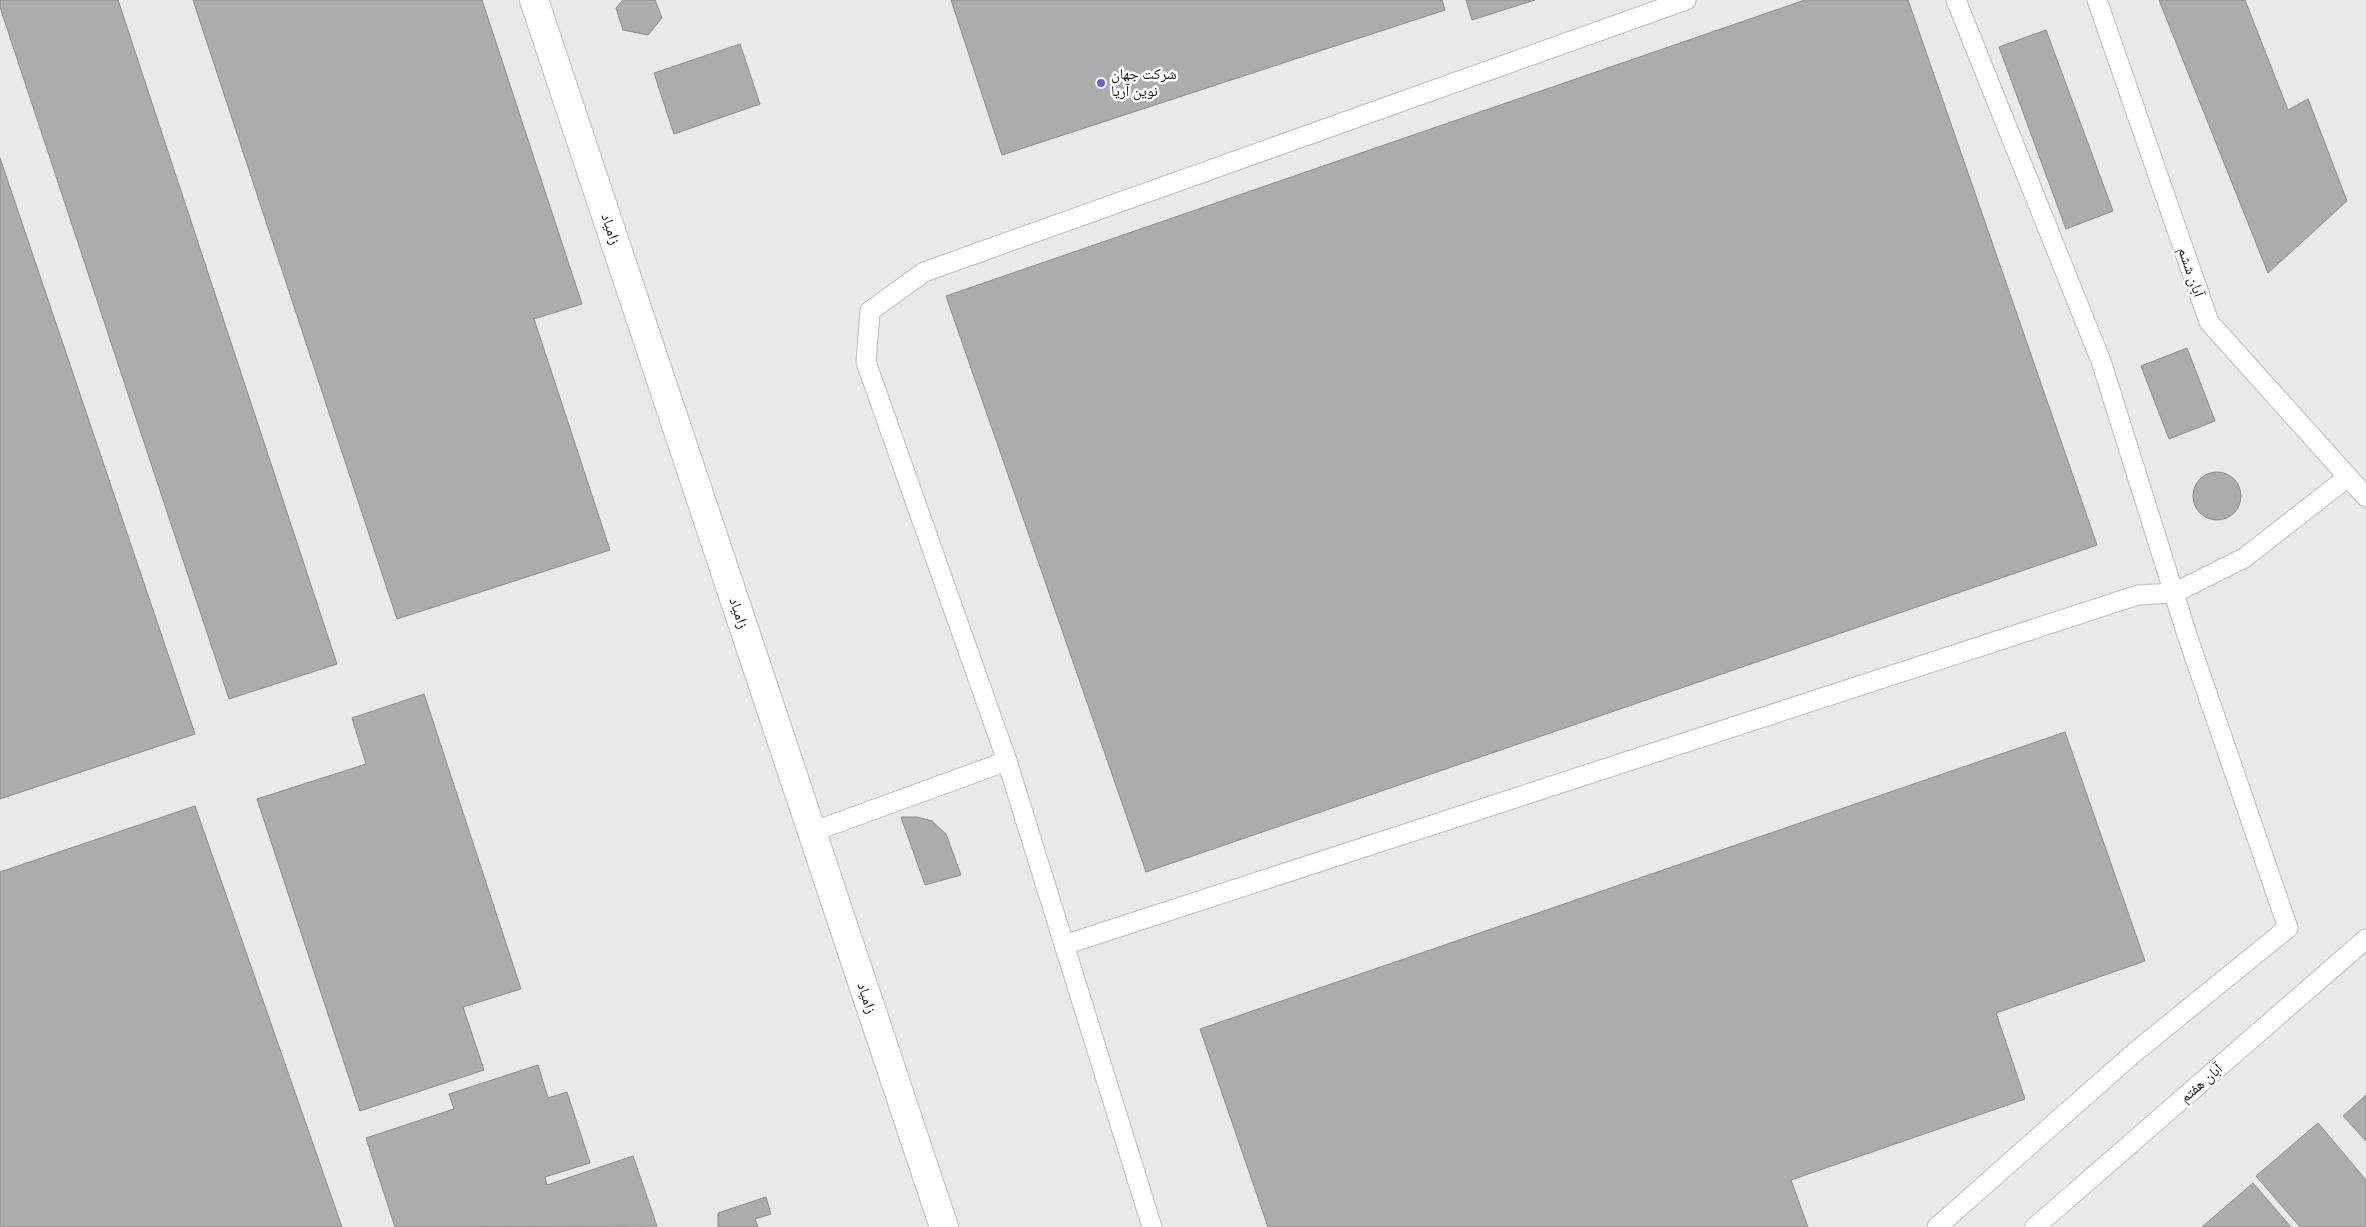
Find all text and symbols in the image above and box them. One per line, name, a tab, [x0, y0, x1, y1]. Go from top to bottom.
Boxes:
place label: شرکت جهان نوین آریا	[1111, 65, 1177, 101]
marker: شرکت جهان نوین آریا	[1095, 77, 1107, 89]
street label: زامیاد	[598, 211, 625, 247]
street label: آبان ششم	[2173, 245, 2208, 301]
street label: زامیاد	[726, 595, 753, 631]
street label: زامیاد	[854, 980, 881, 1016]
street label: آبان هفتم	[2176, 1059, 2227, 1107]

